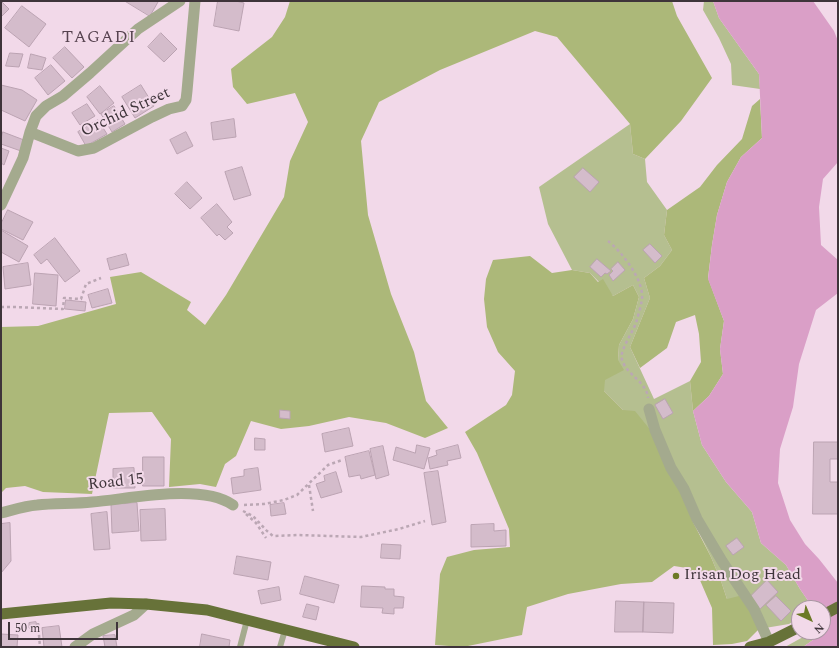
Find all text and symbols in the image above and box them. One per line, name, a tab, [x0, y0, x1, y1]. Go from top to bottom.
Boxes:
district label: TAGADI	[62, 29, 136, 49]
street label: Orchid Street	[78, 84, 174, 142]
street label: Road 15	[87, 471, 145, 495]
place label: Irisan Dog Head	[684, 566, 801, 586]
marker: Irisan Dog Head	[671, 571, 681, 581]
north arrow	[791, 600, 831, 640]
scale bar	[10, 614, 120, 640]
text: 50 m	[15, 619, 40, 638]
text: N	[810, 619, 828, 638]

